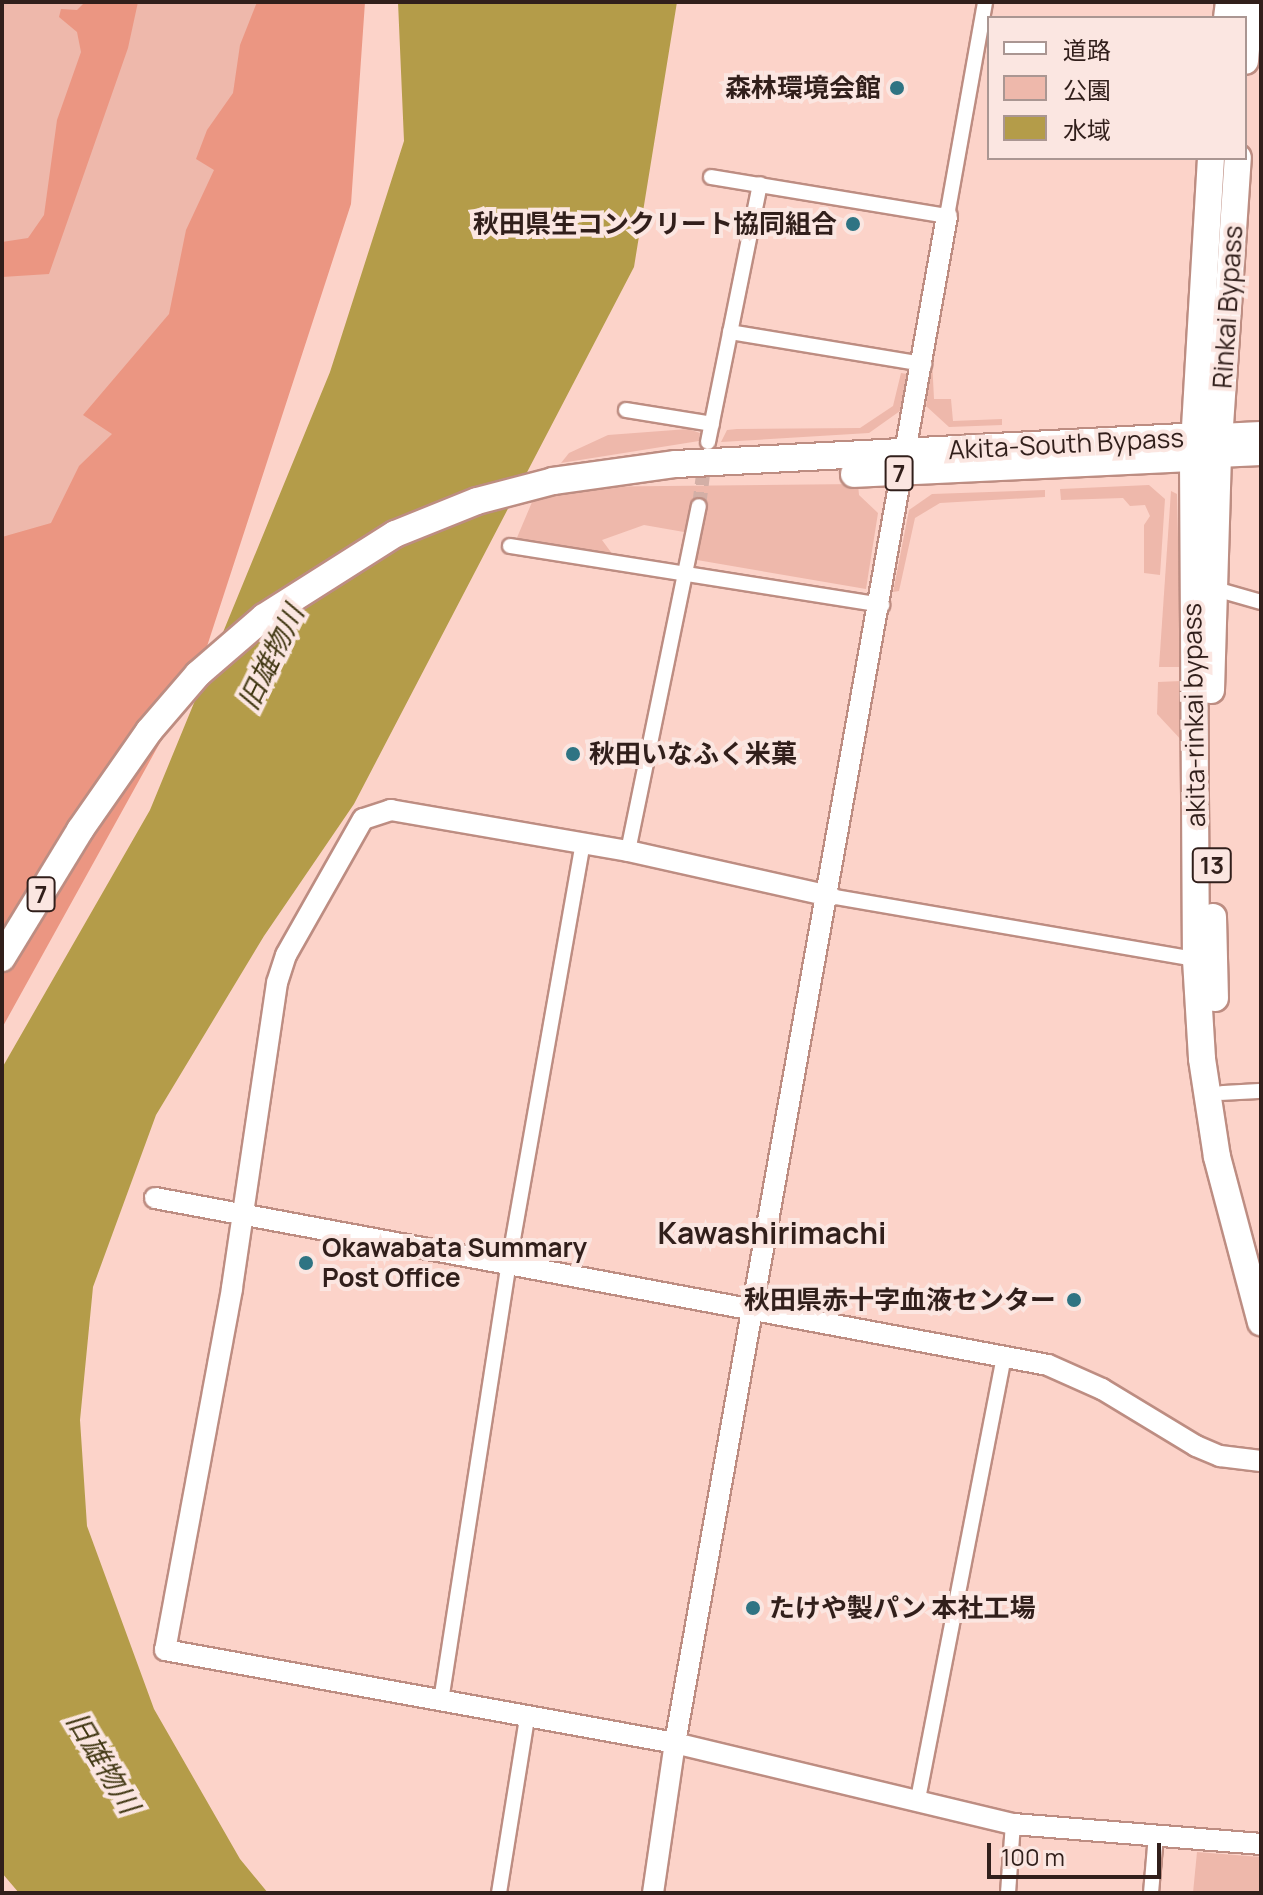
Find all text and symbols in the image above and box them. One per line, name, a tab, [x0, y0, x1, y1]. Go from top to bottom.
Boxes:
legend	[987, 16, 1247, 160]
text: 道路	[1063, 33, 1111, 66]
place label: 森林環境会館	[725, 72, 881, 104]
text: 公園	[1063, 73, 1111, 106]
marker: 森林環境会館	[888, 79, 906, 97]
text: 水域	[1063, 113, 1111, 146]
place label: 秋田県生コンクリート協同組合	[473, 208, 837, 240]
marker: 秋田県生コンクリート協同組合	[844, 215, 862, 233]
street label: Rinkai Bypass	[1207, 224, 1249, 390]
street label: Akita-South Bypass	[947, 422, 1185, 466]
road number: 7	[883, 453, 915, 493]
water label: 旧雄物川	[230, 599, 310, 715]
street label: akita-rinkai bypass	[1176, 603, 1212, 827]
place label: 秋田いなふく米菓	[589, 738, 797, 770]
marker: 秋田いなふく米菓	[564, 745, 582, 763]
road number: 13	[1190, 845, 1234, 885]
road number: 7	[25, 874, 57, 914]
district label: Kawashirimachi	[657, 1215, 887, 1251]
place label: Okawabata Summary Post Office	[322, 1232, 587, 1294]
marker: Okawabata Summary Post Office	[297, 1254, 315, 1272]
place label: 秋田県赤十字血液センター	[744, 1284, 1056, 1316]
marker: 秋田県赤十字血液センター	[1063, 1289, 1085, 1311]
place label: たけや製パン 本社工場	[769, 1592, 1034, 1624]
marker: たけや製パン 本社工場	[744, 1599, 762, 1617]
water label: 旧雄物川	[61, 1705, 147, 1819]
scale bar	[991, 1827, 1165, 1877]
text: 100 m	[1001, 1840, 1065, 1873]

